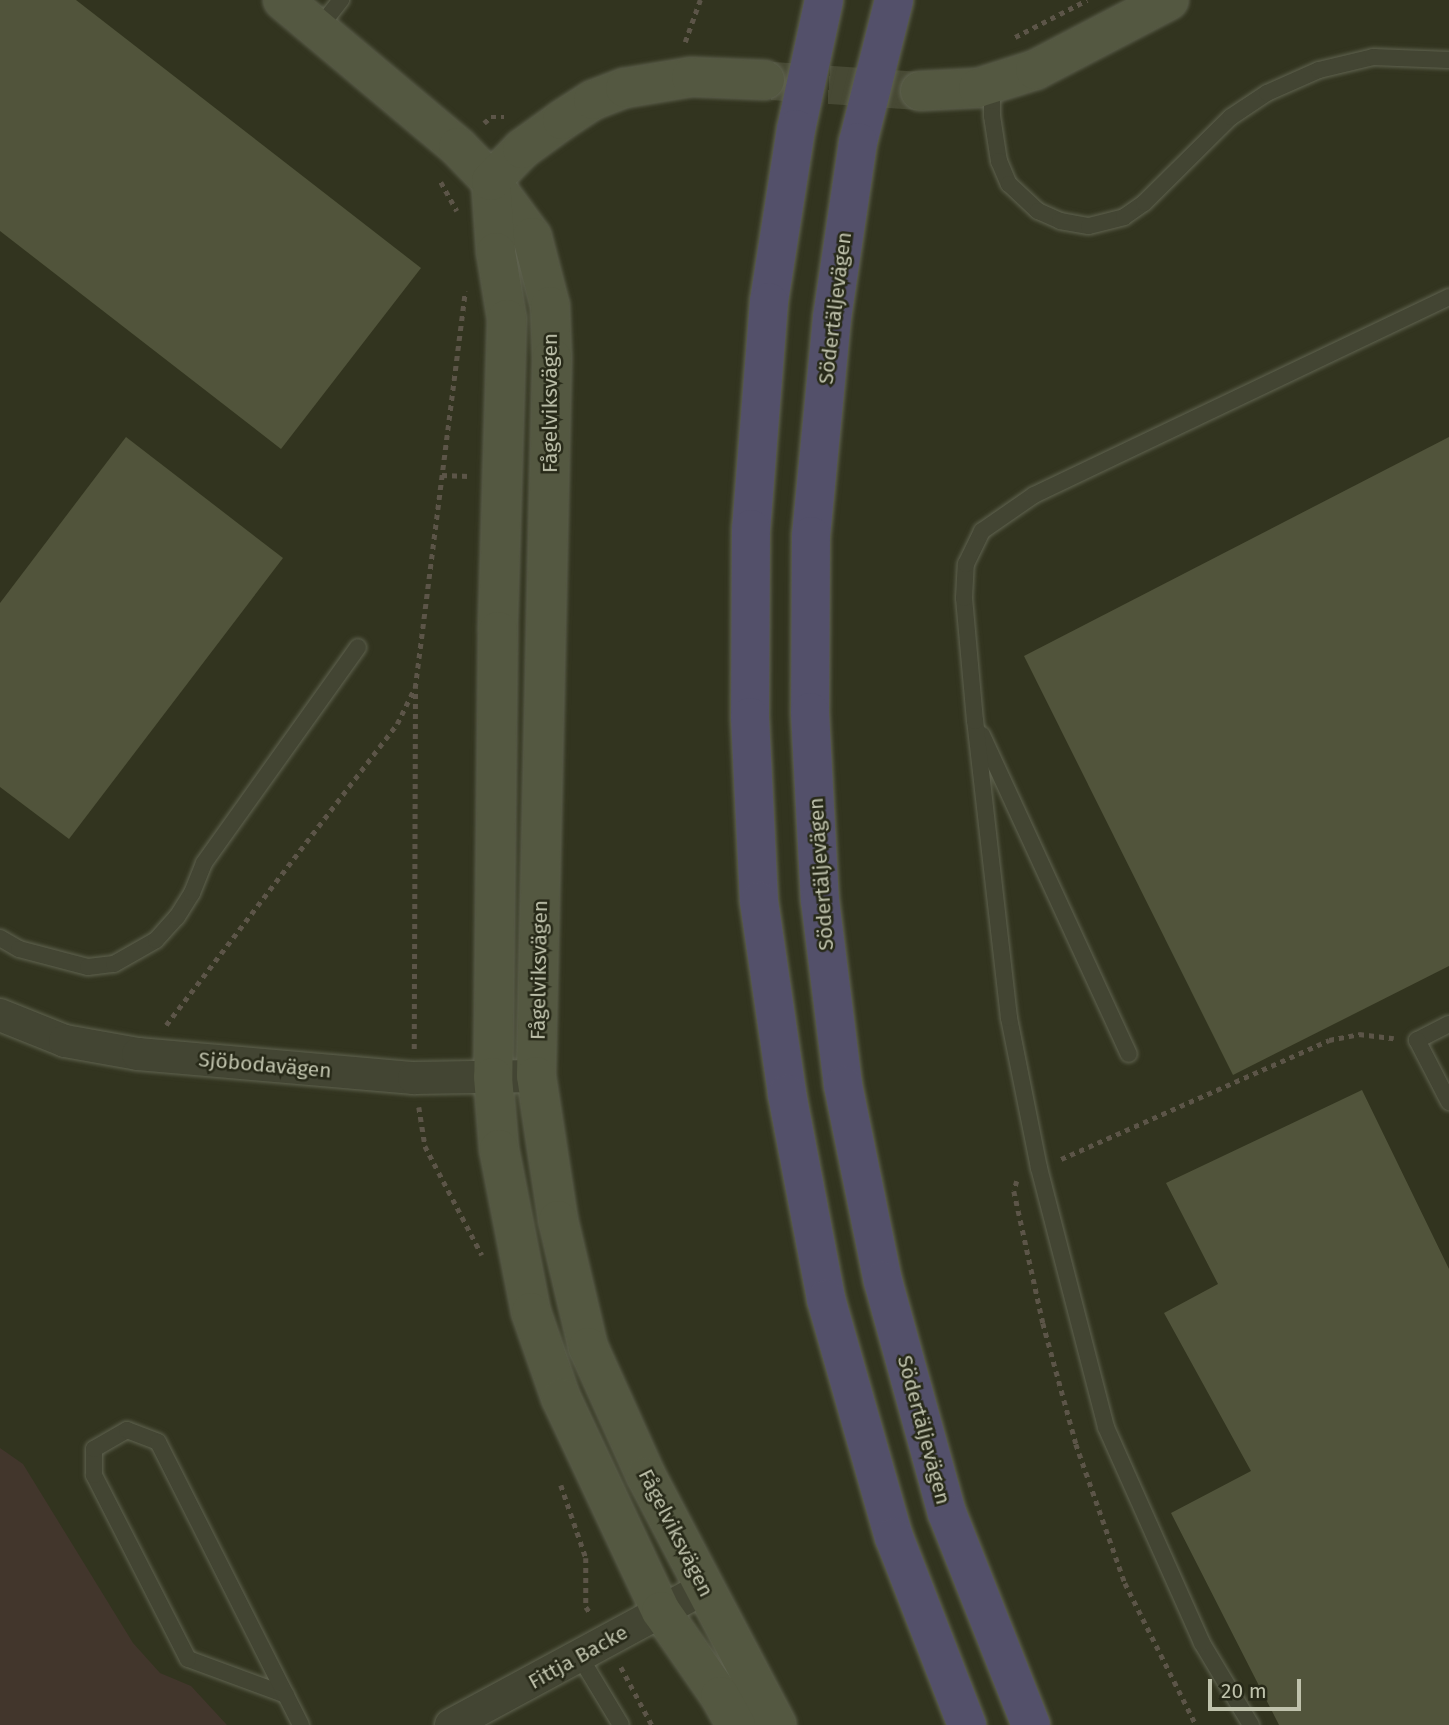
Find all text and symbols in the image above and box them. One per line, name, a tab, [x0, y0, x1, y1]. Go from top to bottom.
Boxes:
street label: Södertäljevägen	[813, 230, 857, 386]
street label: Fågelviksvägen	[537, 333, 563, 473]
street label: Södertäljevägen	[803, 797, 839, 951]
street label: Fågelviksvägen	[525, 900, 553, 1040]
street label: Sjöbodavägen	[197, 1047, 333, 1083]
street label: Södertäljevägen	[892, 1353, 956, 1507]
street label: Fågelviksvägen	[633, 1465, 719, 1601]
street label: Fittja Backe	[524, 1619, 632, 1695]
scale bar	[1211, 1666, 1304, 1710]
text: 20 m	[1221, 1678, 1267, 1704]

